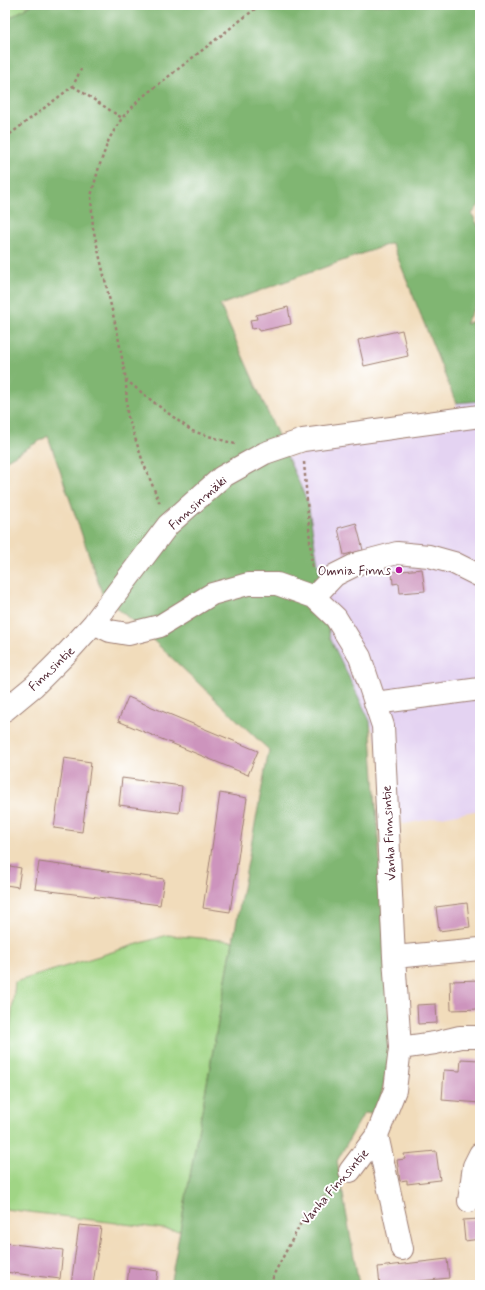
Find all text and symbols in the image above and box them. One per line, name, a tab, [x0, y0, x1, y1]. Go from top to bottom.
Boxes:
street label: Finnsinmäki	[165, 472, 231, 534]
place label: Omnia Finns	[318, 563, 391, 580]
marker: Omnia Finns	[394, 565, 404, 575]
street label: Finnsintie	[25, 643, 79, 695]
street label: Vanha Finnsintie	[379, 785, 400, 881]
street label: Vanha Finnsintie	[297, 1145, 373, 1229]

